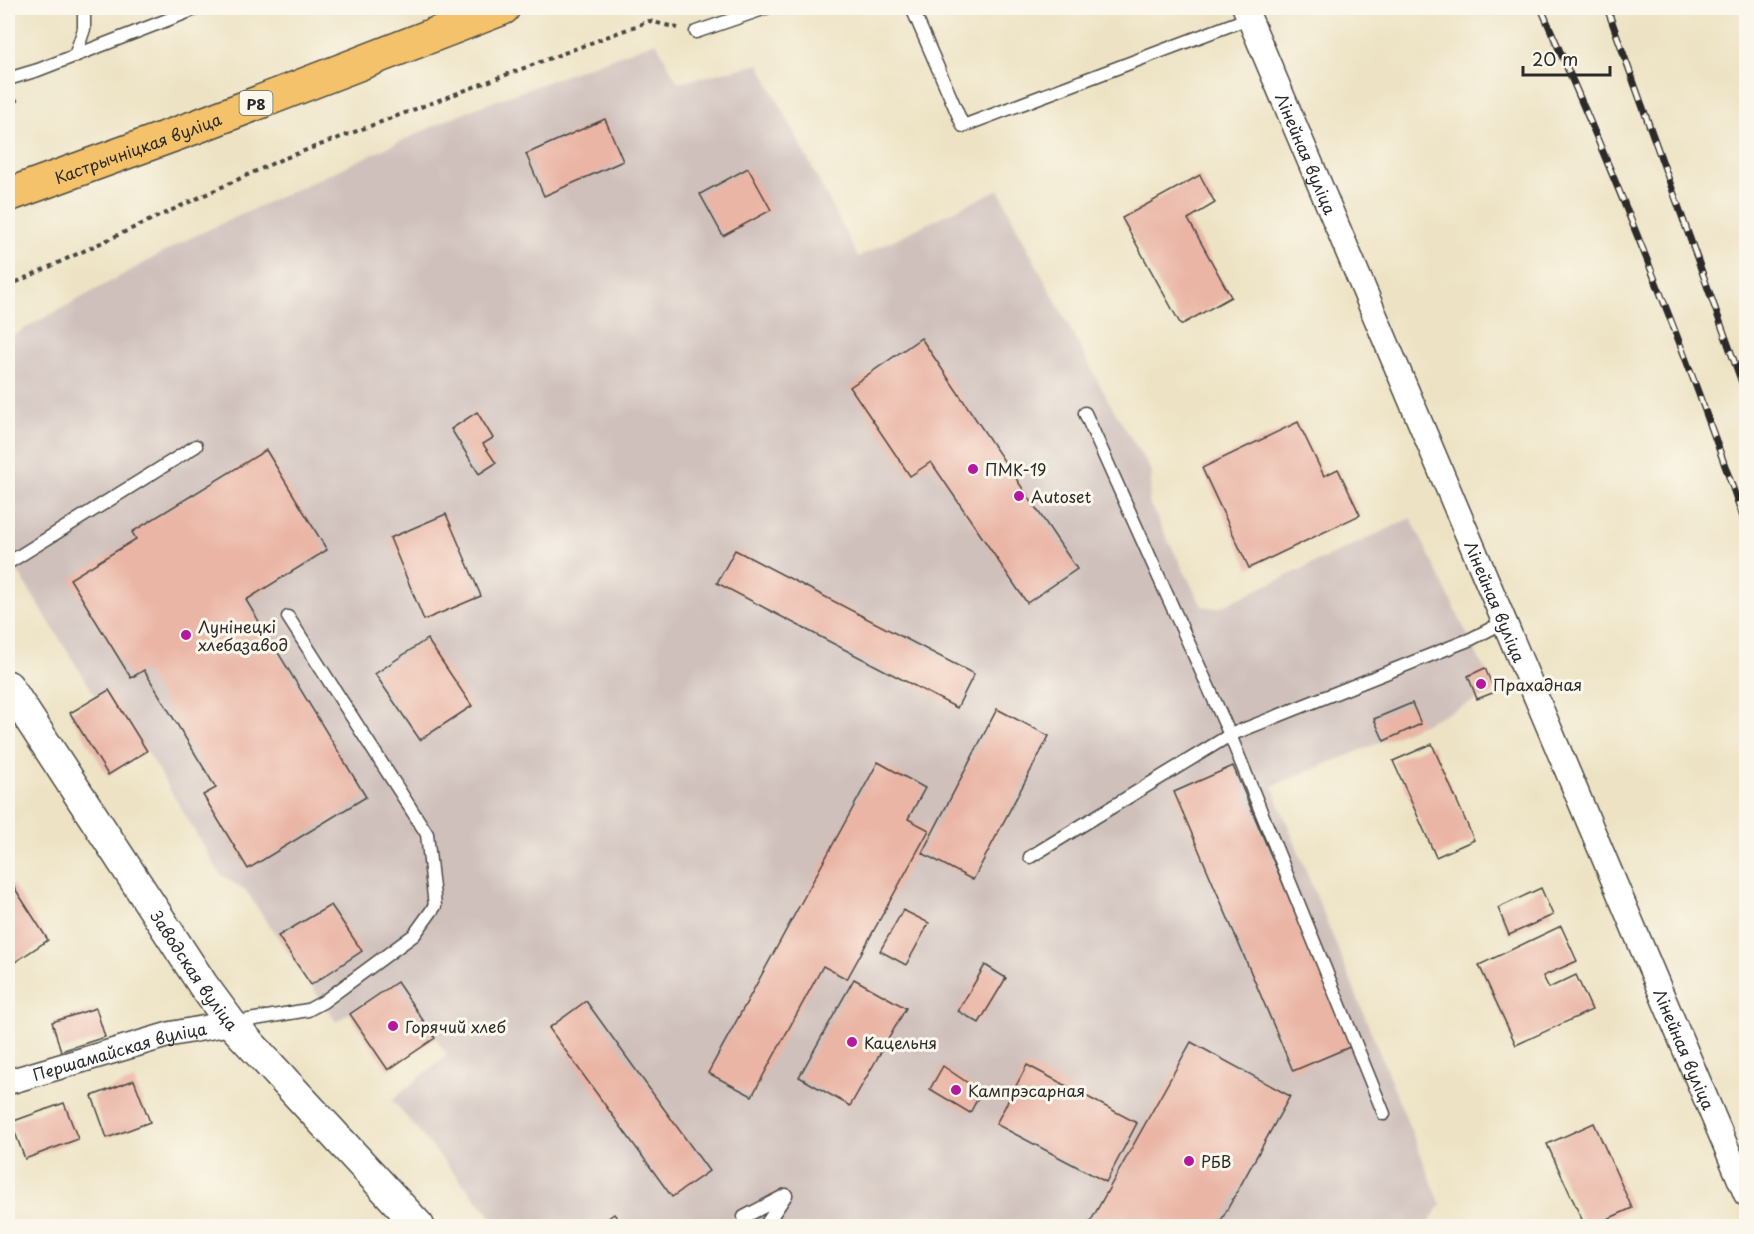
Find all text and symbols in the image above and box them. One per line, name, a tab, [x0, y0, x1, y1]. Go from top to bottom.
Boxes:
scale bar	[1523, 39, 1610, 77]
text: 20 m	[1532, 45, 1578, 72]
street label: Лінейная вуліца	[1270, 89, 1343, 218]
road number: Р8	[240, 91, 272, 115]
street label: Кастрычніцкая вуліца	[51, 106, 225, 189]
place label: ПМК-19	[985, 457, 1046, 481]
marker: ПМК-19	[966, 462, 980, 476]
place label: Autoset	[1031, 484, 1092, 508]
marker: Autoset	[1012, 489, 1026, 503]
street label: Лінейная вуліца	[1459, 537, 1532, 666]
place label: Лунінецкі хлебазавод	[198, 614, 288, 656]
marker: Лунінецкі хлебазавод	[179, 628, 193, 642]
place label: Прахадная	[1493, 672, 1582, 696]
marker: Прахадная	[1474, 677, 1488, 691]
street label: Заводская вуліца	[145, 905, 244, 1036]
street label: Лінейная вуліца	[1648, 985, 1721, 1114]
place label: Горячий хлеб	[405, 1014, 507, 1038]
street label: Першамайская вуліца	[30, 1016, 209, 1086]
marker: Горячий хлеб	[386, 1019, 400, 1033]
place label: Кацельня	[864, 1030, 937, 1054]
marker: Кацельня	[845, 1035, 859, 1049]
place label: Кампрэсарная	[968, 1078, 1085, 1102]
marker: Кампрэсарная	[949, 1083, 963, 1097]
place label: РБВ	[1201, 1149, 1231, 1173]
marker: РБВ	[1182, 1154, 1196, 1168]

